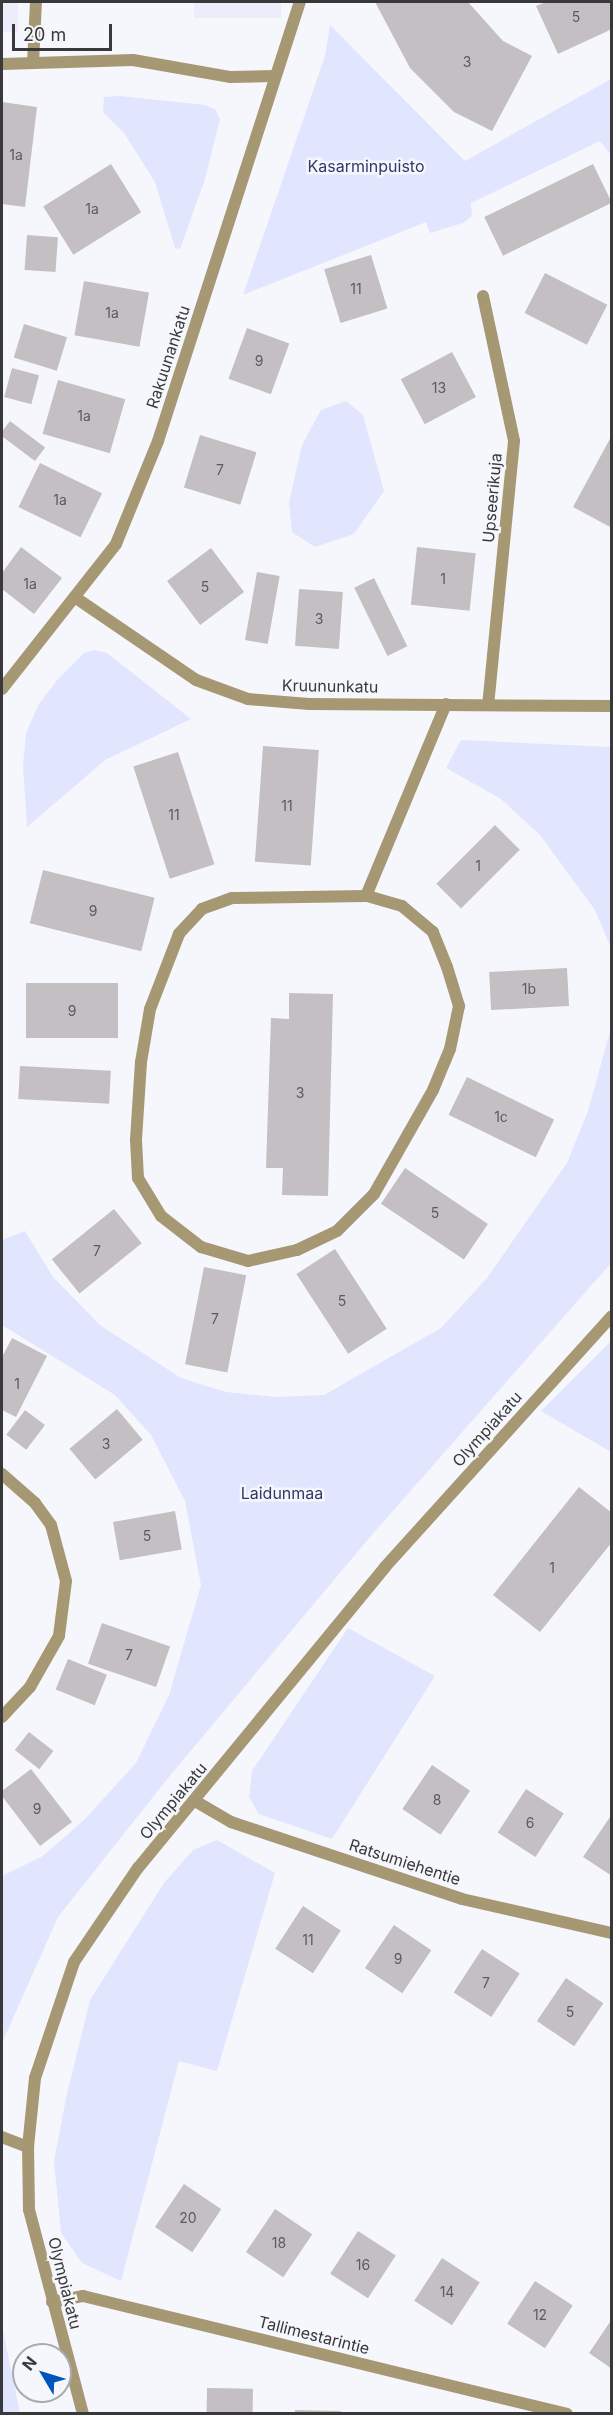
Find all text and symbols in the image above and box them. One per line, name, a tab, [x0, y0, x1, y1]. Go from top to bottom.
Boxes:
house number: 5	[572, 9, 580, 25]
scale bar	[15, 12, 116, 50]
text: 20 m	[23, 24, 66, 45]
house number: 3	[463, 54, 471, 70]
house number: 1a	[9, 147, 23, 163]
park label: Kasarminpuisto	[307, 156, 425, 176]
house number: 1a	[85, 201, 99, 217]
house number: 11	[350, 281, 362, 297]
street label: Rakuunankatu	[142, 303, 194, 411]
house number: 1a	[105, 305, 119, 321]
house number: 9	[255, 353, 263, 369]
house number: 13	[432, 380, 446, 396]
house number: 1a	[77, 408, 91, 424]
street label: Upseerikuja	[479, 452, 505, 544]
house number: 7	[216, 462, 224, 478]
house number: 1a	[53, 492, 67, 508]
house number: 1	[440, 571, 446, 587]
house number: 1a	[23, 576, 37, 592]
house number: 5	[201, 579, 209, 595]
house number: 3	[315, 611, 323, 627]
street label: Kruununkatu	[282, 676, 378, 696]
house number: 11	[281, 798, 293, 814]
house number: 11	[168, 807, 180, 823]
house number: 1	[475, 858, 481, 874]
house number: 9	[89, 903, 97, 919]
house number: 1b	[522, 981, 536, 997]
house number: 9	[68, 1003, 76, 1019]
house number: 3	[296, 1085, 304, 1101]
house number: 1c	[494, 1109, 508, 1125]
house number: 5	[431, 1205, 439, 1221]
house number: 7	[93, 1243, 101, 1259]
house number: 5	[338, 1293, 346, 1309]
house number: 7	[211, 1311, 219, 1327]
house number: 1	[14, 1376, 20, 1392]
street label: Olympiakatu	[448, 1388, 526, 1470]
house number: 3	[102, 1436, 110, 1452]
park label: Laidunmaa	[241, 1483, 323, 1503]
house number: 5	[143, 1528, 151, 1544]
house number: 1	[549, 1560, 555, 1576]
house number: 7	[125, 1647, 133, 1663]
street label: Olympiakatu	[135, 1759, 211, 1843]
house number: 8	[433, 1792, 441, 1808]
house number: 9	[33, 1801, 41, 1817]
house number: 6	[526, 1815, 534, 1831]
street label: Ratsumiehentie	[347, 1835, 463, 1889]
house number: 11	[302, 1932, 314, 1948]
house number: 9	[394, 1951, 402, 1967]
house number: 7	[482, 1975, 490, 1991]
house number: 5	[566, 2004, 574, 2020]
house number: 20	[179, 2210, 197, 2226]
street label: Olympiakatu	[44, 2235, 86, 2331]
house number: 18	[272, 2235, 286, 2251]
house number: 16	[356, 2257, 370, 2273]
house number: 14	[440, 2284, 454, 2300]
house number: 12	[533, 2307, 547, 2323]
street label: Tallimestarintie	[256, 2312, 372, 2358]
north arrow	[12, 2343, 72, 2403]
text: N	[18, 2352, 41, 2374]

